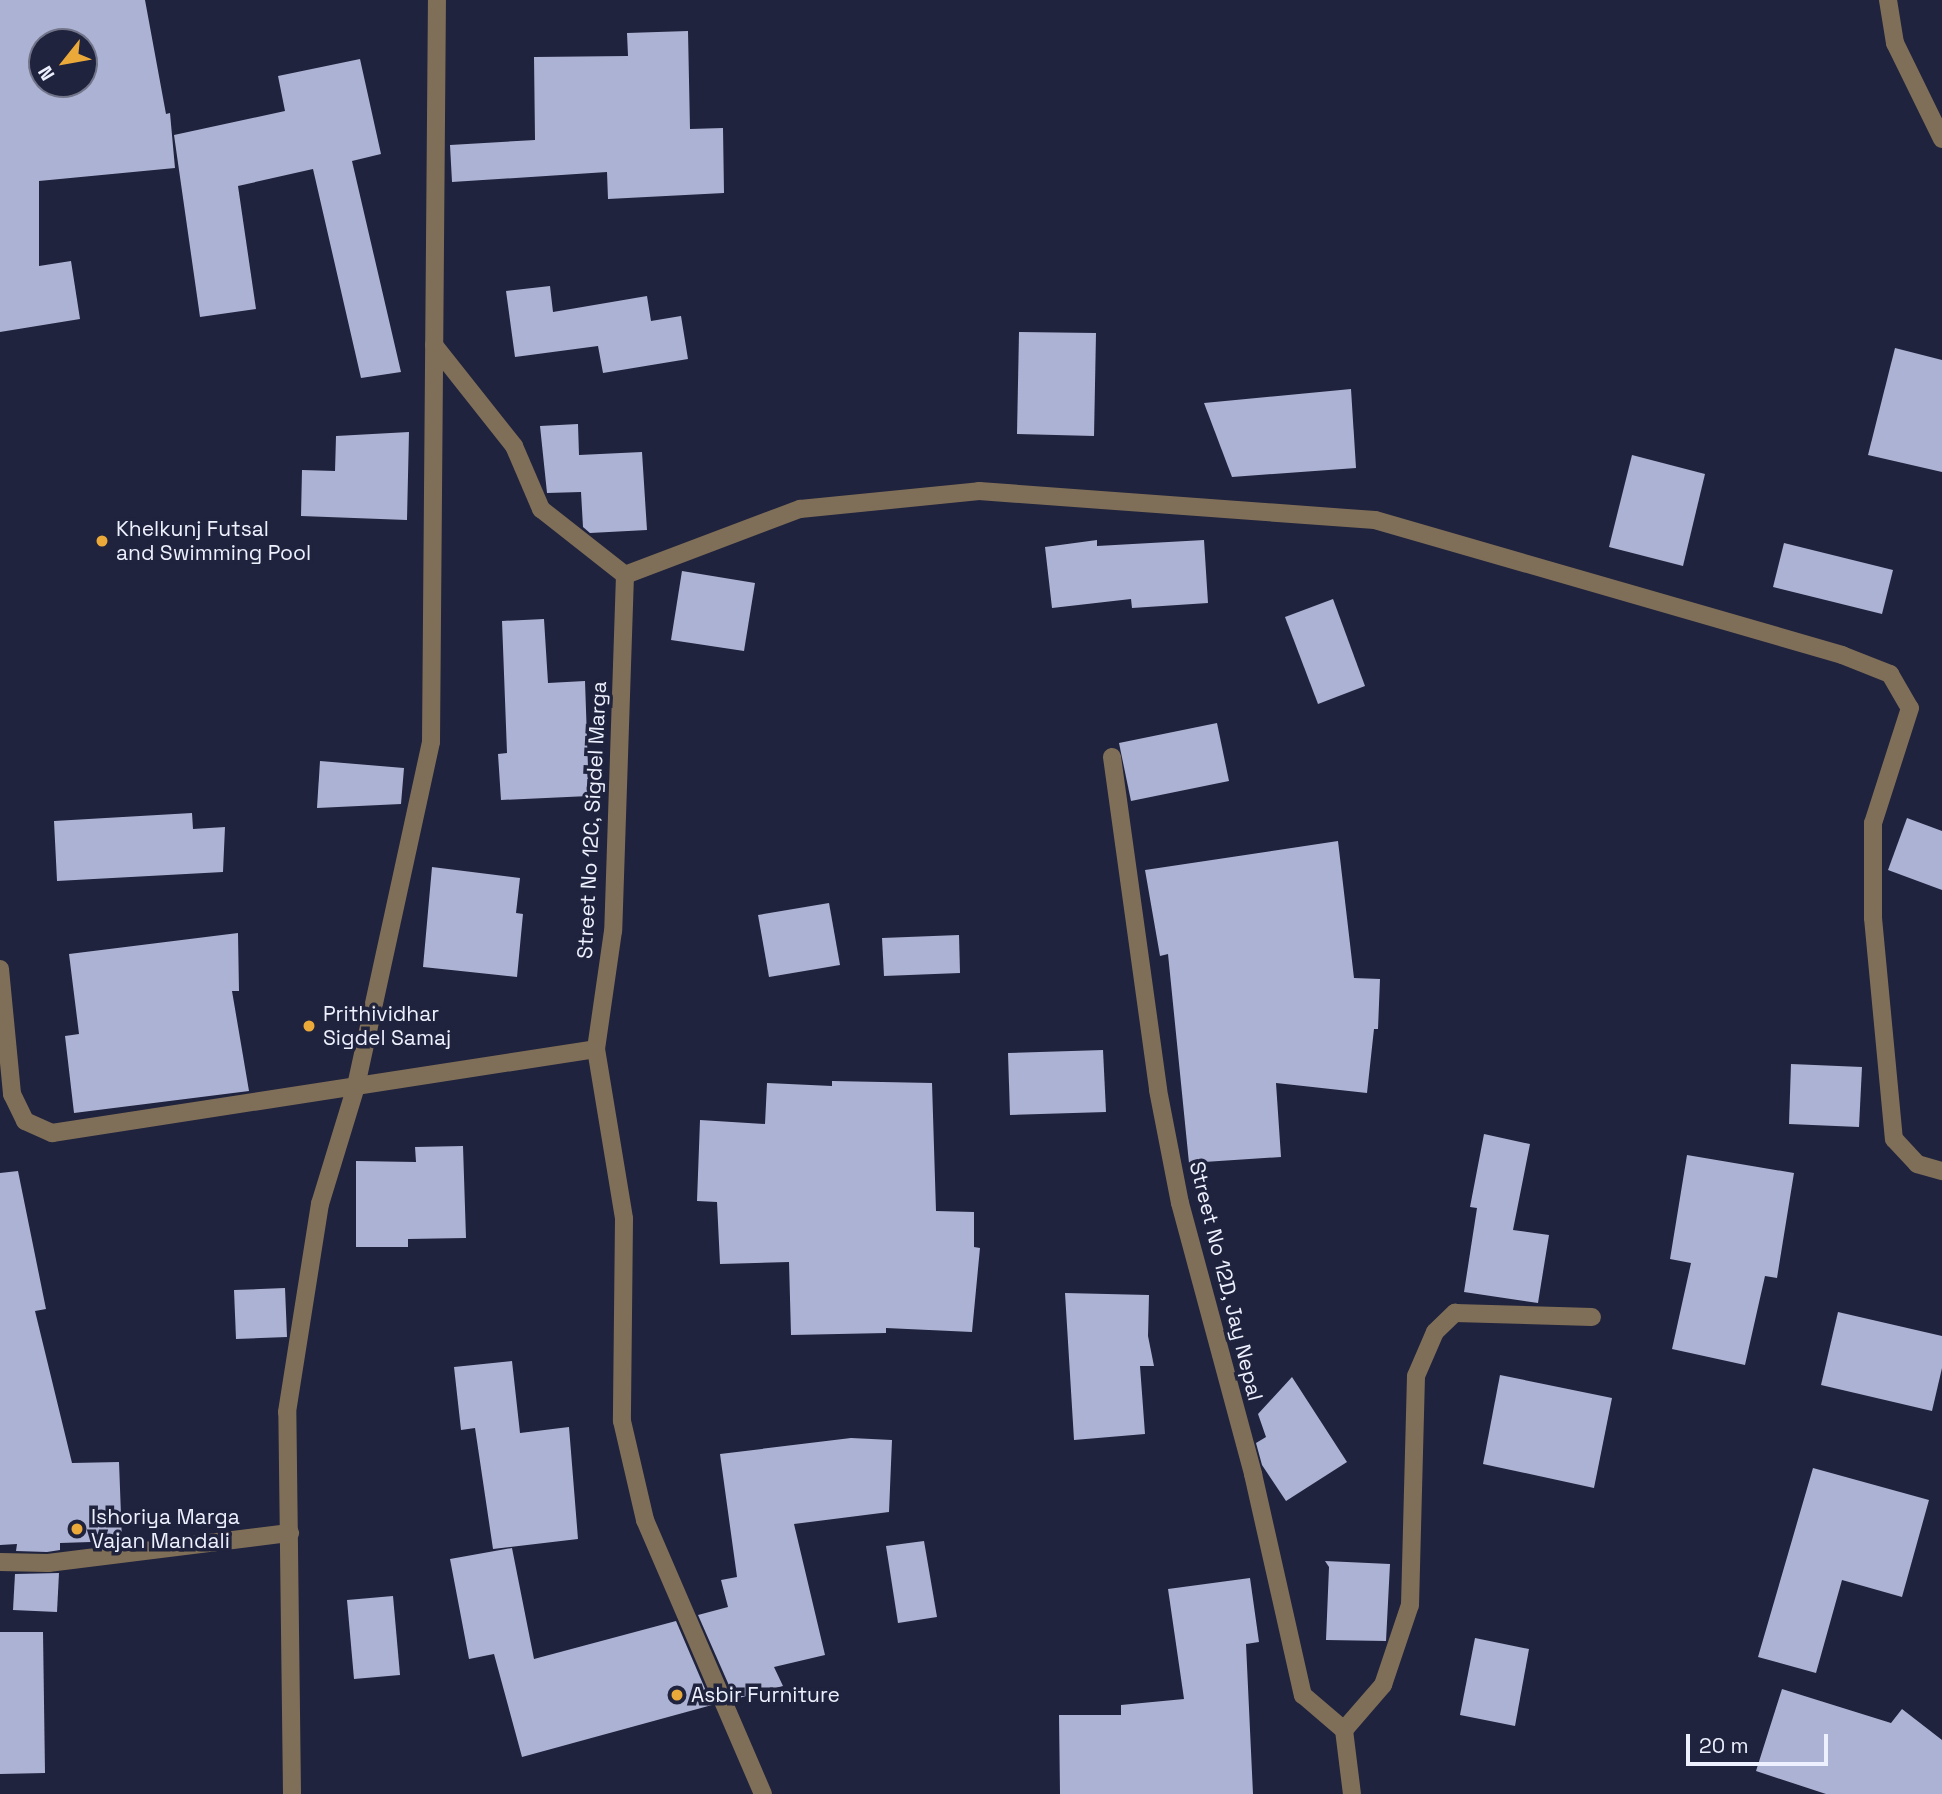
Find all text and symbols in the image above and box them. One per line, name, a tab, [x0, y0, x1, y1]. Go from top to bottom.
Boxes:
north arrow	[28, 28, 98, 98]
text: N	[32, 61, 60, 85]
place label: Khelkunj Futsal and Swimming Pool	[116, 516, 311, 566]
marker: Khelkunj Futsal and Swimming Pool	[94, 533, 110, 549]
street label: Street No 12C, Sigdel Marga	[572, 680, 612, 960]
place label: Prithividhar Sigdel Samaj	[323, 1001, 451, 1051]
marker: Prithividhar Sigdel Samaj	[301, 1018, 317, 1034]
street label: Street No 12D, Jay Nepal	[1184, 1158, 1268, 1404]
place label: Ishoriya Marga Vajan Mandali	[91, 1504, 240, 1554]
marker: Ishoriya Marga Vajan Mandali	[69, 1521, 85, 1537]
place label: Asbir Furniture	[691, 1682, 840, 1708]
marker: Asbir Furniture	[669, 1687, 685, 1703]
scale bar	[1690, 1720, 1832, 1764]
text: 20 m	[1699, 1732, 1749, 1759]

